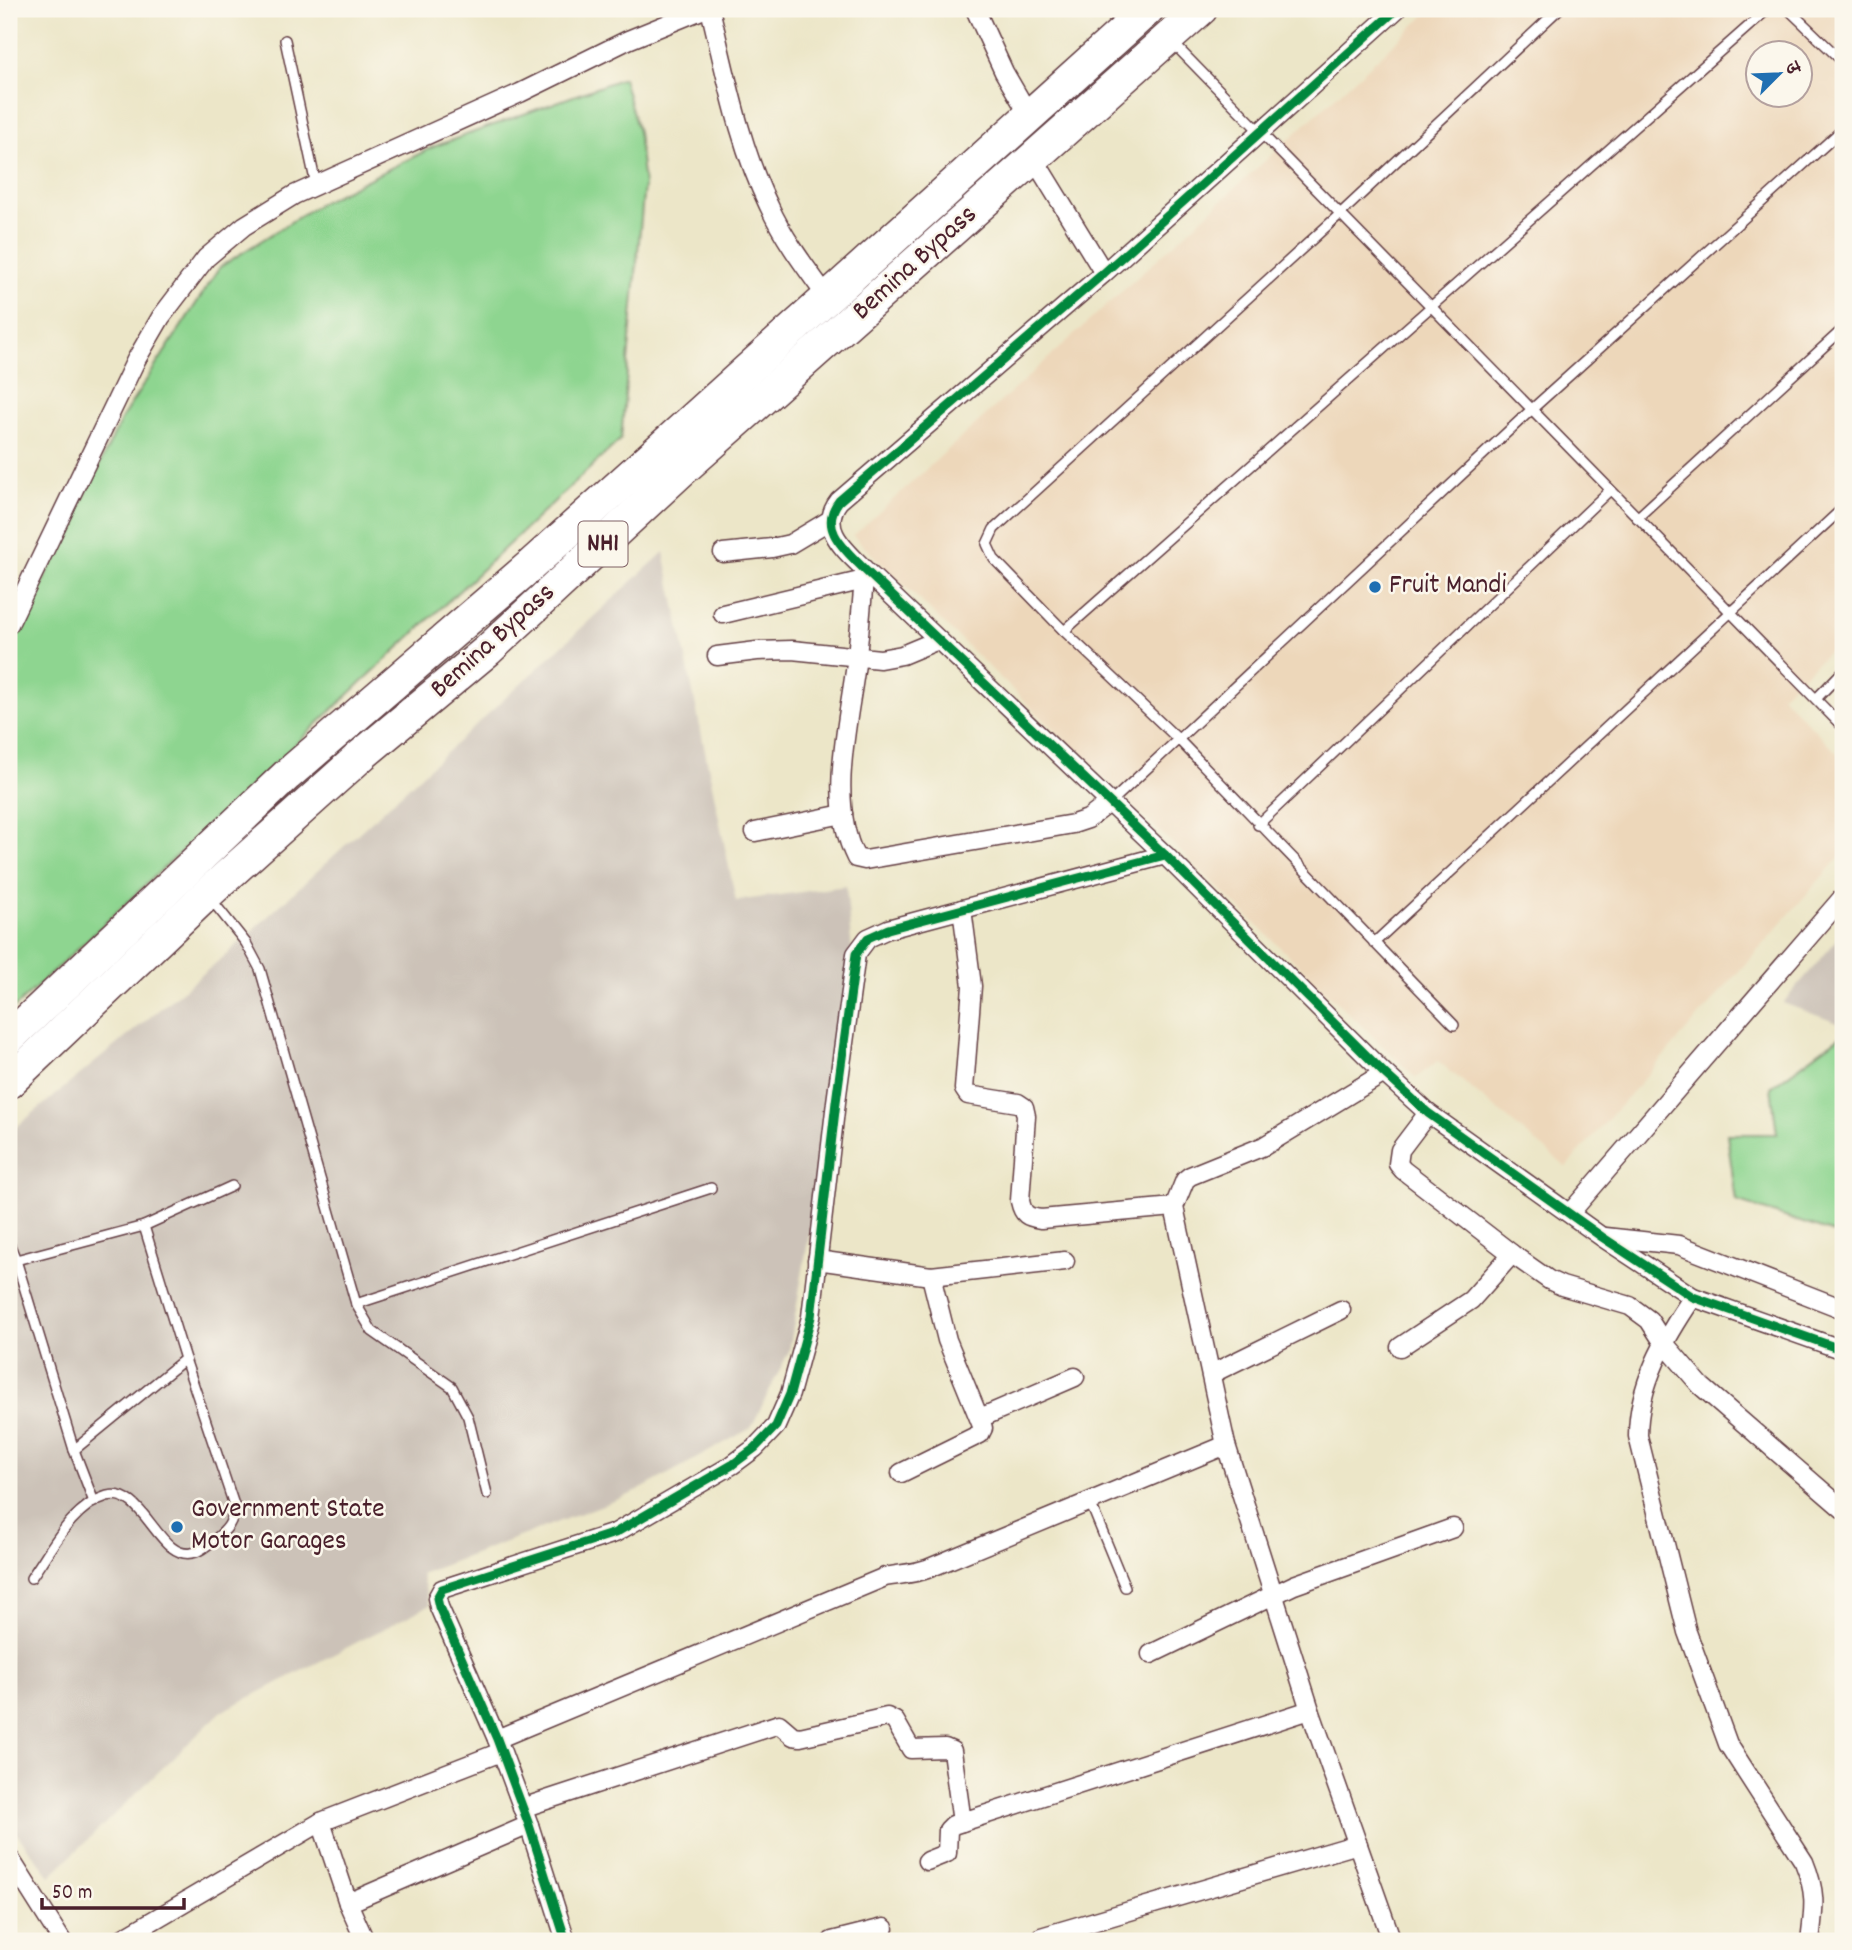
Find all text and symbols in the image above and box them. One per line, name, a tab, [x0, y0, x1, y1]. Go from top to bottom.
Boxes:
north arrow	[1744, 38, 1814, 108]
text: उ	[1776, 57, 1806, 80]
street label: Bemina Bypass	[844, 197, 988, 331]
road number: NH1	[578, 522, 628, 566]
place label: Fruit Mandi	[1389, 567, 1507, 607]
street label: Bemina Bypass	[422, 575, 566, 709]
marker: Fruit Mandi	[1367, 579, 1383, 595]
place label: Government State Motor Garages	[191, 1491, 385, 1563]
marker: Government State Motor Garages	[169, 1519, 185, 1535]
scale bar	[42, 1866, 184, 1910]
text: 50 m	[52, 1879, 92, 1909]

